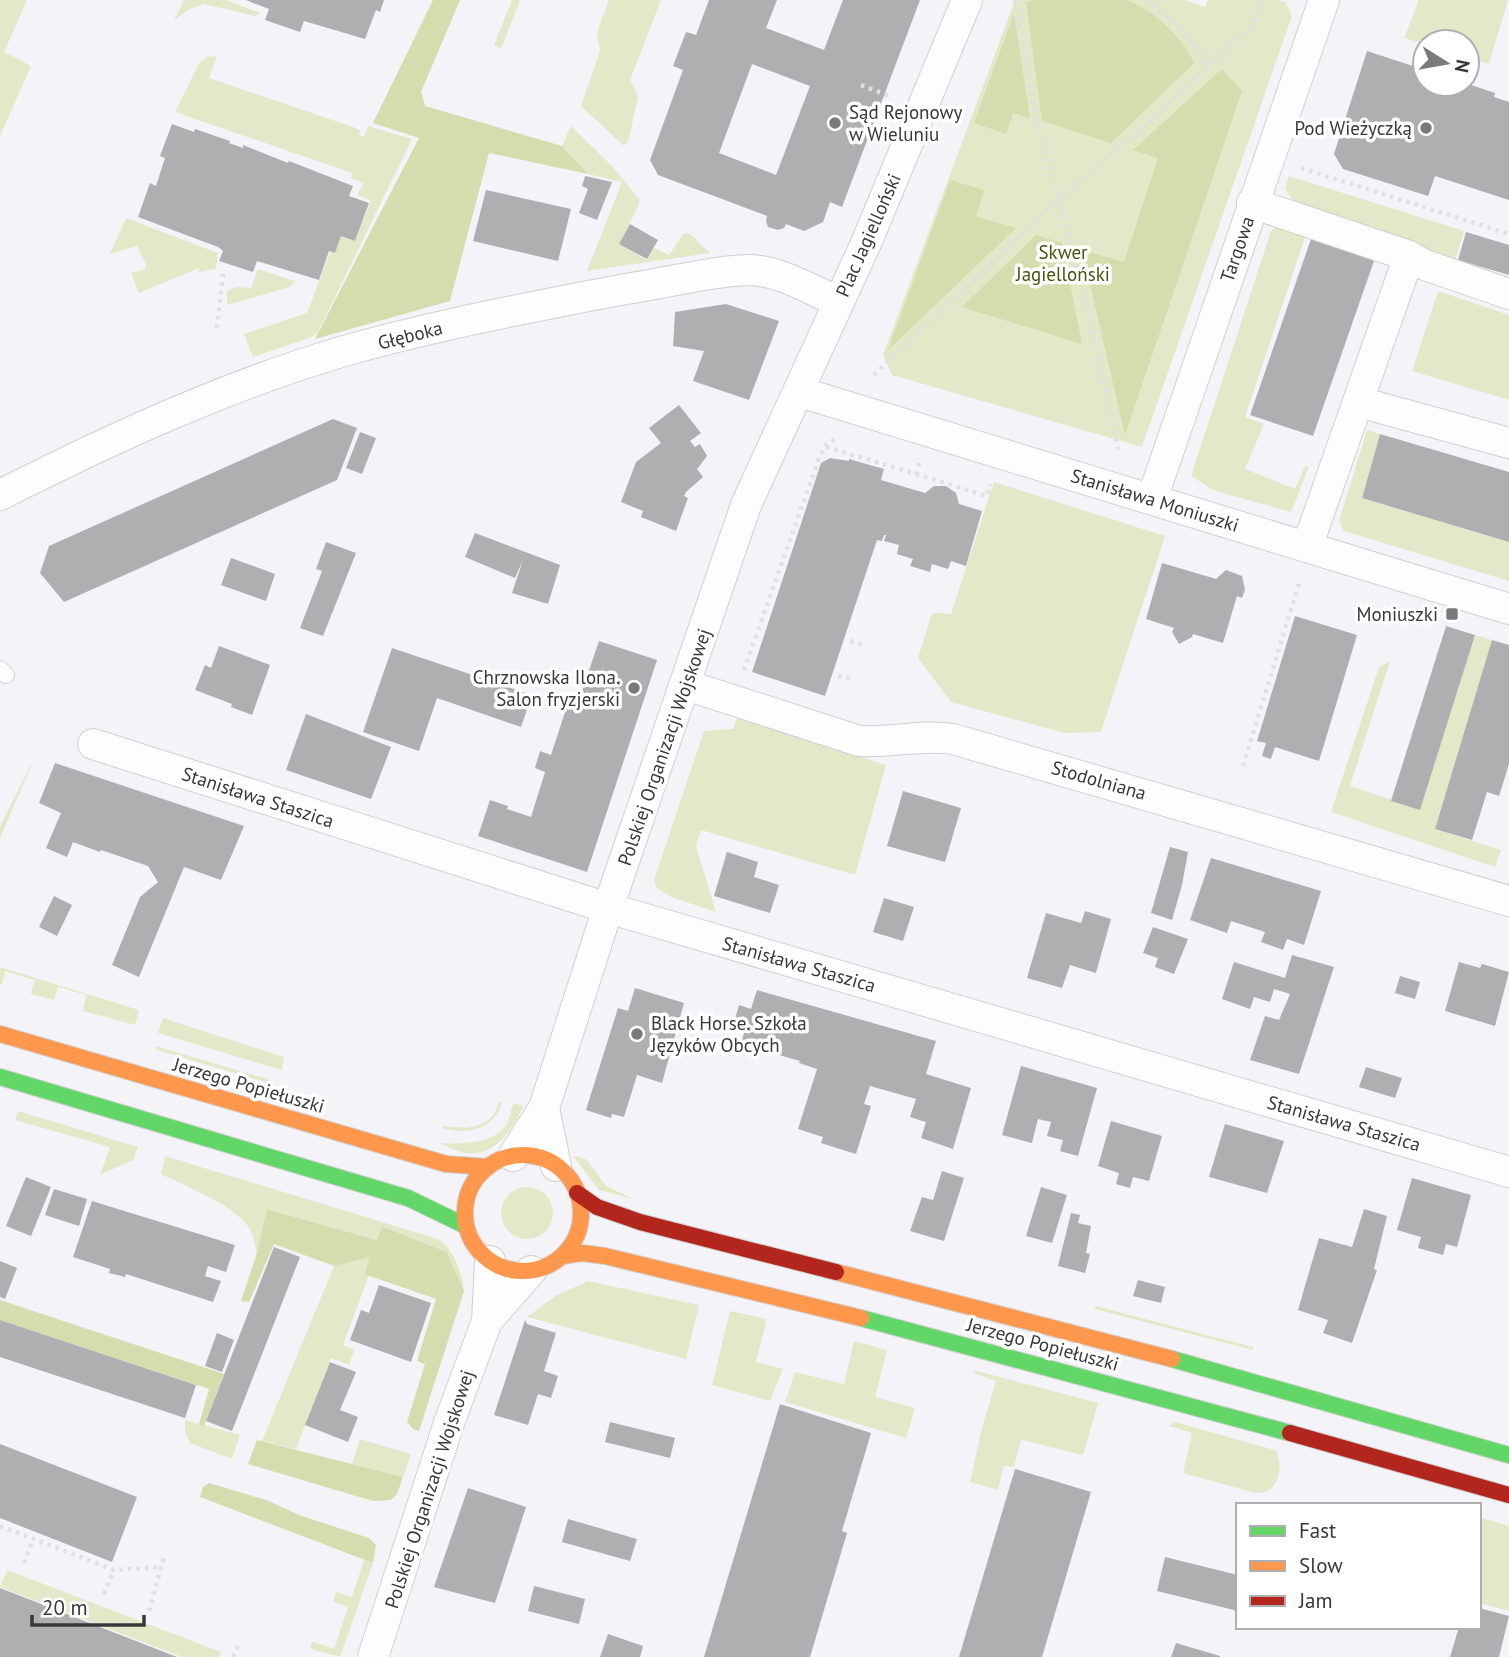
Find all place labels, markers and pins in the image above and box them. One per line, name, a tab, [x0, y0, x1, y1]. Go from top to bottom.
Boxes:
place label: Sąd Rejonowy w Wieluniu	[849, 100, 963, 146]
marker: Sąd Rejonowy w Wieluniu	[827, 115, 843, 131]
place label: Pod Wieżyczką	[1294, 116, 1412, 140]
marker: Pod Wieżyczką	[1418, 120, 1434, 136]
place label: Moniuszki	[1356, 602, 1438, 626]
marker: Moniuszki	[1444, 606, 1460, 622]
place label: Chrznowska Ilona. Salon fryzjerski	[473, 665, 620, 711]
marker: Chrznowska Ilona. Salon fryzjerski	[626, 680, 642, 696]
place label: Black Horse. Szkoła Języków Obcych	[650, 1011, 807, 1057]
marker: Black Horse. Szkoła Języków Obcych	[629, 1026, 645, 1042]

